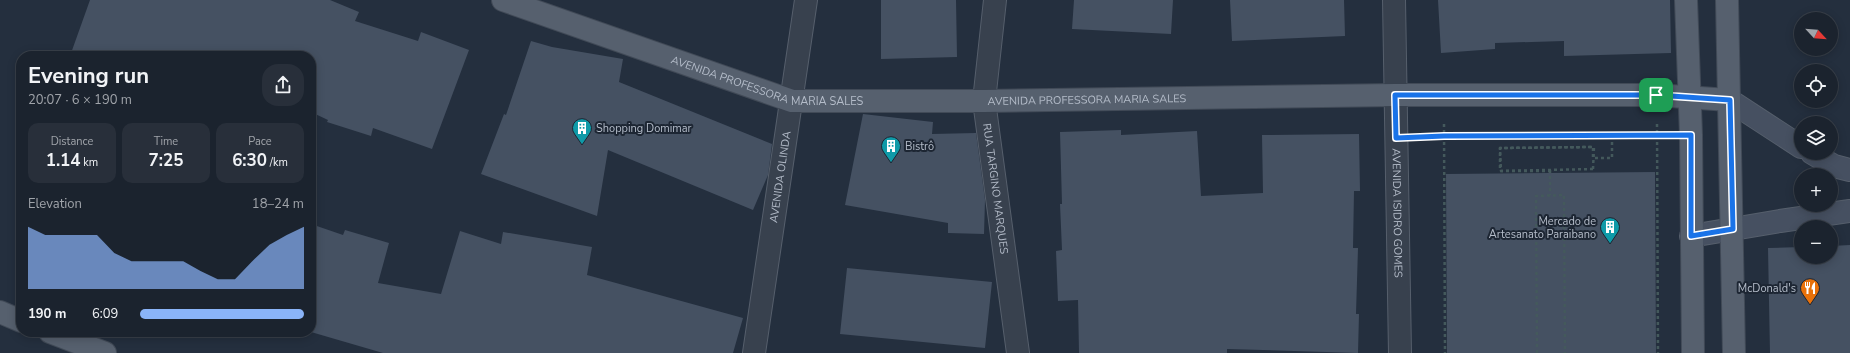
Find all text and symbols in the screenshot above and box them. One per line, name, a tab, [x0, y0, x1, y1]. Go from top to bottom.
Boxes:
north arrow	[1794, 12, 1838, 56]
map controls	[1794, 12, 1838, 264]
street label: AVENIDA PROFESSORA MARIA SALES	[669, 52, 863, 109]
text: Evening run	[28, 61, 149, 91]
button: share	[262, 64, 304, 106]
button: locate	[1794, 64, 1838, 108]
pin	[1639, 78, 1673, 112]
icon: arrive	[1645, 84, 1667, 106]
text: 20:07 · 6 × 190 m	[28, 91, 132, 109]
street label: AVENIDA PROFESSORA MARIA SALES	[987, 91, 1187, 108]
button: layers	[1794, 116, 1838, 160]
building icon: Shopping Domimar	[571, 117, 593, 145]
place label: Shopping Domimar	[596, 121, 692, 136]
street label: RUA TARGINO MARQUES	[980, 122, 1012, 255]
street label: AVENIDA OLINDA	[766, 130, 794, 224]
text: Distance	[51, 134, 93, 149]
text: Time	[154, 134, 178, 149]
text: Pace	[248, 134, 272, 149]
building icon: Bistrô	[880, 135, 902, 163]
place label: Bistrô	[905, 139, 934, 154]
street label: AVENIDA ISIDRO GOMES	[1389, 148, 1406, 278]
text: 1.14	[46, 149, 81, 172]
text: 7:25	[149, 149, 183, 172]
text: 6:30	[232, 149, 267, 172]
text: km	[81, 155, 98, 170]
text: /km	[267, 155, 288, 170]
button: +	[1794, 168, 1838, 212]
text: Elevation	[28, 195, 82, 213]
text: 18–24 m	[252, 195, 304, 213]
place label: Mercado de Artesanato Paraibano	[1489, 214, 1596, 242]
building icon: Mercado de Artesanato Paraibano	[1599, 216, 1621, 244]
button: −	[1794, 220, 1838, 264]
restaurant icon: McDonald's	[1799, 277, 1821, 305]
place label: McDonald's	[1738, 281, 1796, 296]
text: 190 m	[28, 305, 66, 323]
text: 6:09	[92, 305, 118, 323]

